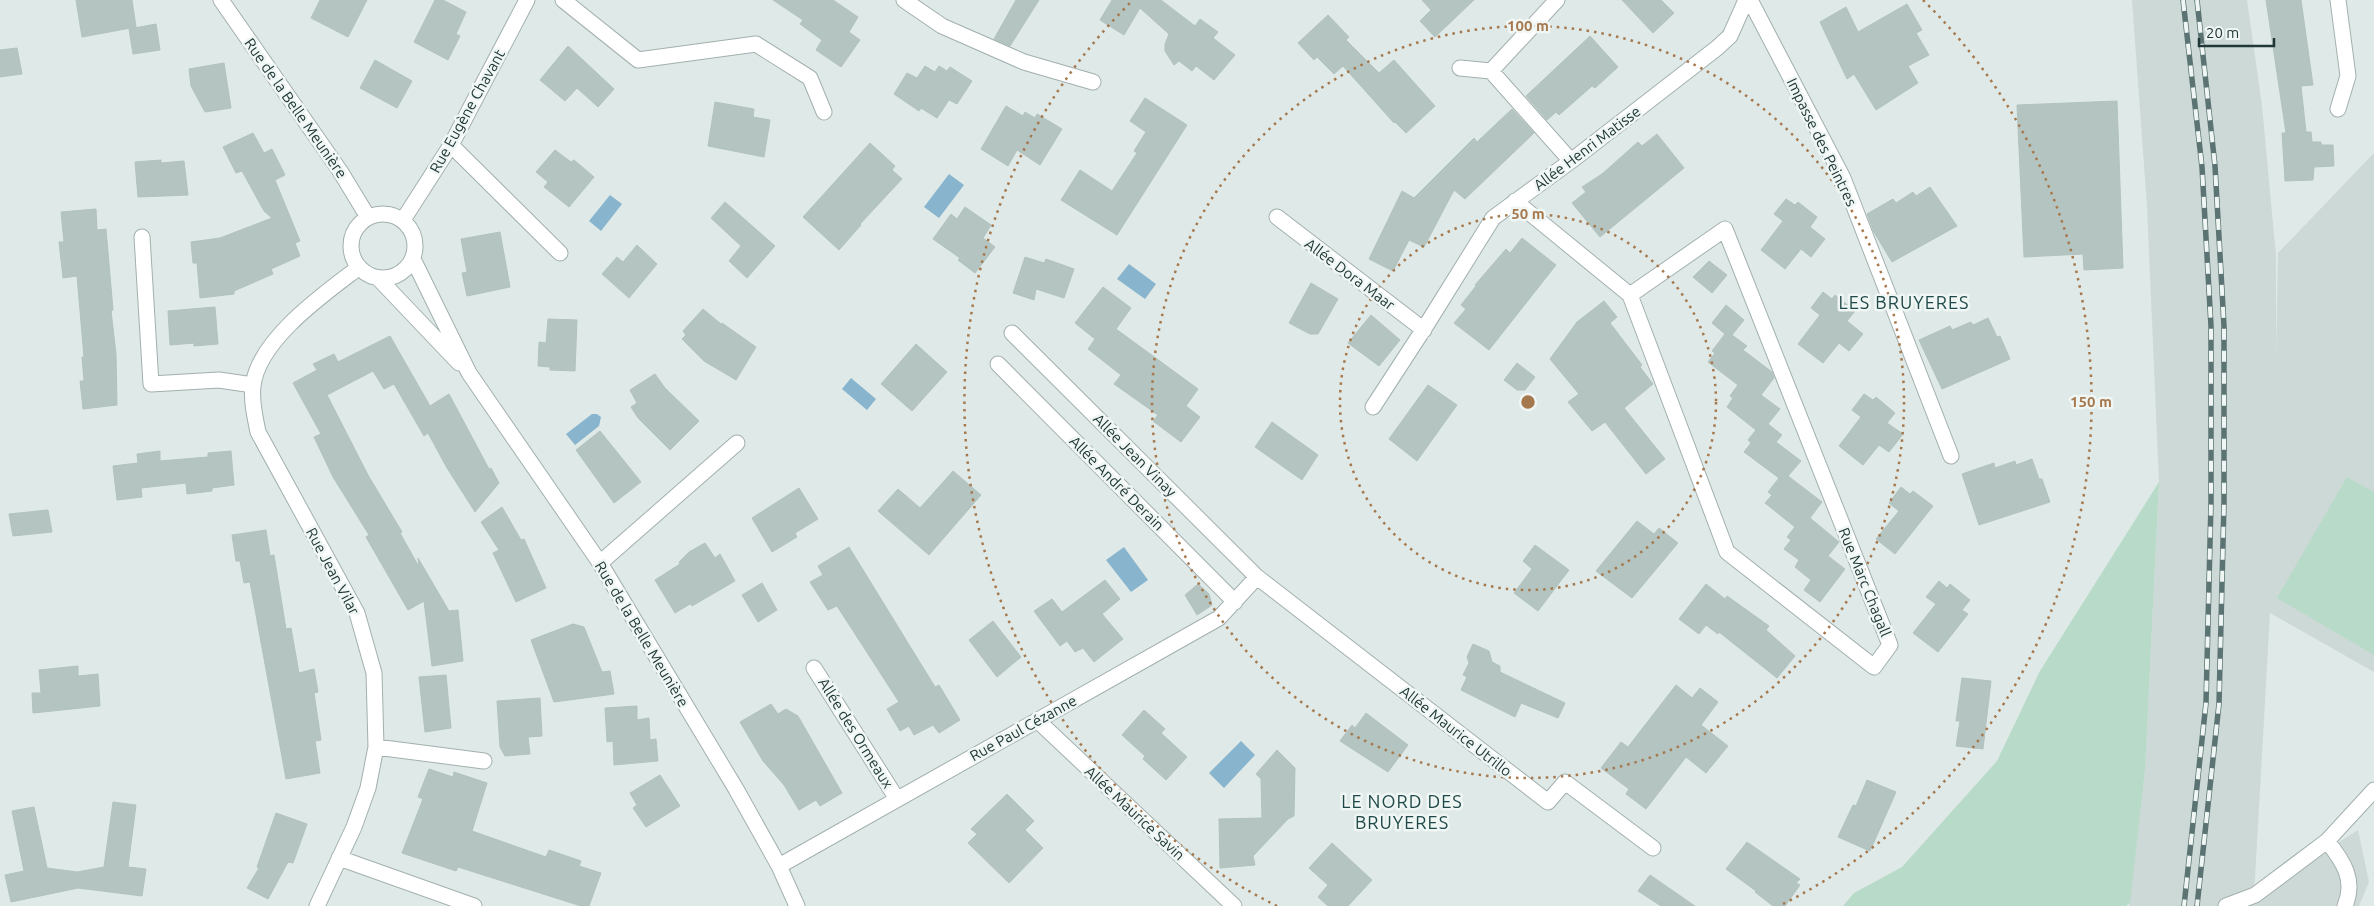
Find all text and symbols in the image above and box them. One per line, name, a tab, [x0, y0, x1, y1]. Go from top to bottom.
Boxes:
scale bar	[2199, 15, 2274, 47]
text: 100 m	[1507, 17, 1549, 34]
text: 20 m	[2206, 24, 2239, 41]
street label: Rue de la Belle Meunière	[241, 35, 351, 181]
street label: Rue Eugène Chavant	[426, 46, 508, 176]
street label: Impasse des Peintres	[1784, 75, 1860, 209]
street label: Allée Henri Matisse	[1530, 102, 1644, 194]
text: 50 m	[1511, 205, 1545, 222]
street label: Allée Dora Maar	[1302, 235, 1398, 313]
district label: LES BRUYERES	[1838, 292, 1970, 312]
centre of rings	[1519, 393, 1537, 411]
text: 150 m	[2070, 393, 2112, 410]
street label: Allée Jean Vinay	[1090, 410, 1180, 500]
street label: Allée André Derain	[1066, 432, 1168, 534]
street label: Rue Jean Vilar	[303, 525, 363, 618]
street label: Rue Marc Chagall	[1835, 525, 1895, 639]
street label: Rue de la Belle Meunière	[592, 558, 692, 710]
street label: Allée des Ormeaux	[815, 675, 897, 792]
street label: Allée Maurice Utrillo	[1397, 682, 1515, 780]
street label: Rue Paul Cézanne	[967, 692, 1079, 764]
street label: Allée Maurice Savin	[1082, 762, 1188, 864]
district label: LE NORD DES BRUYERES	[1341, 791, 1463, 832]

